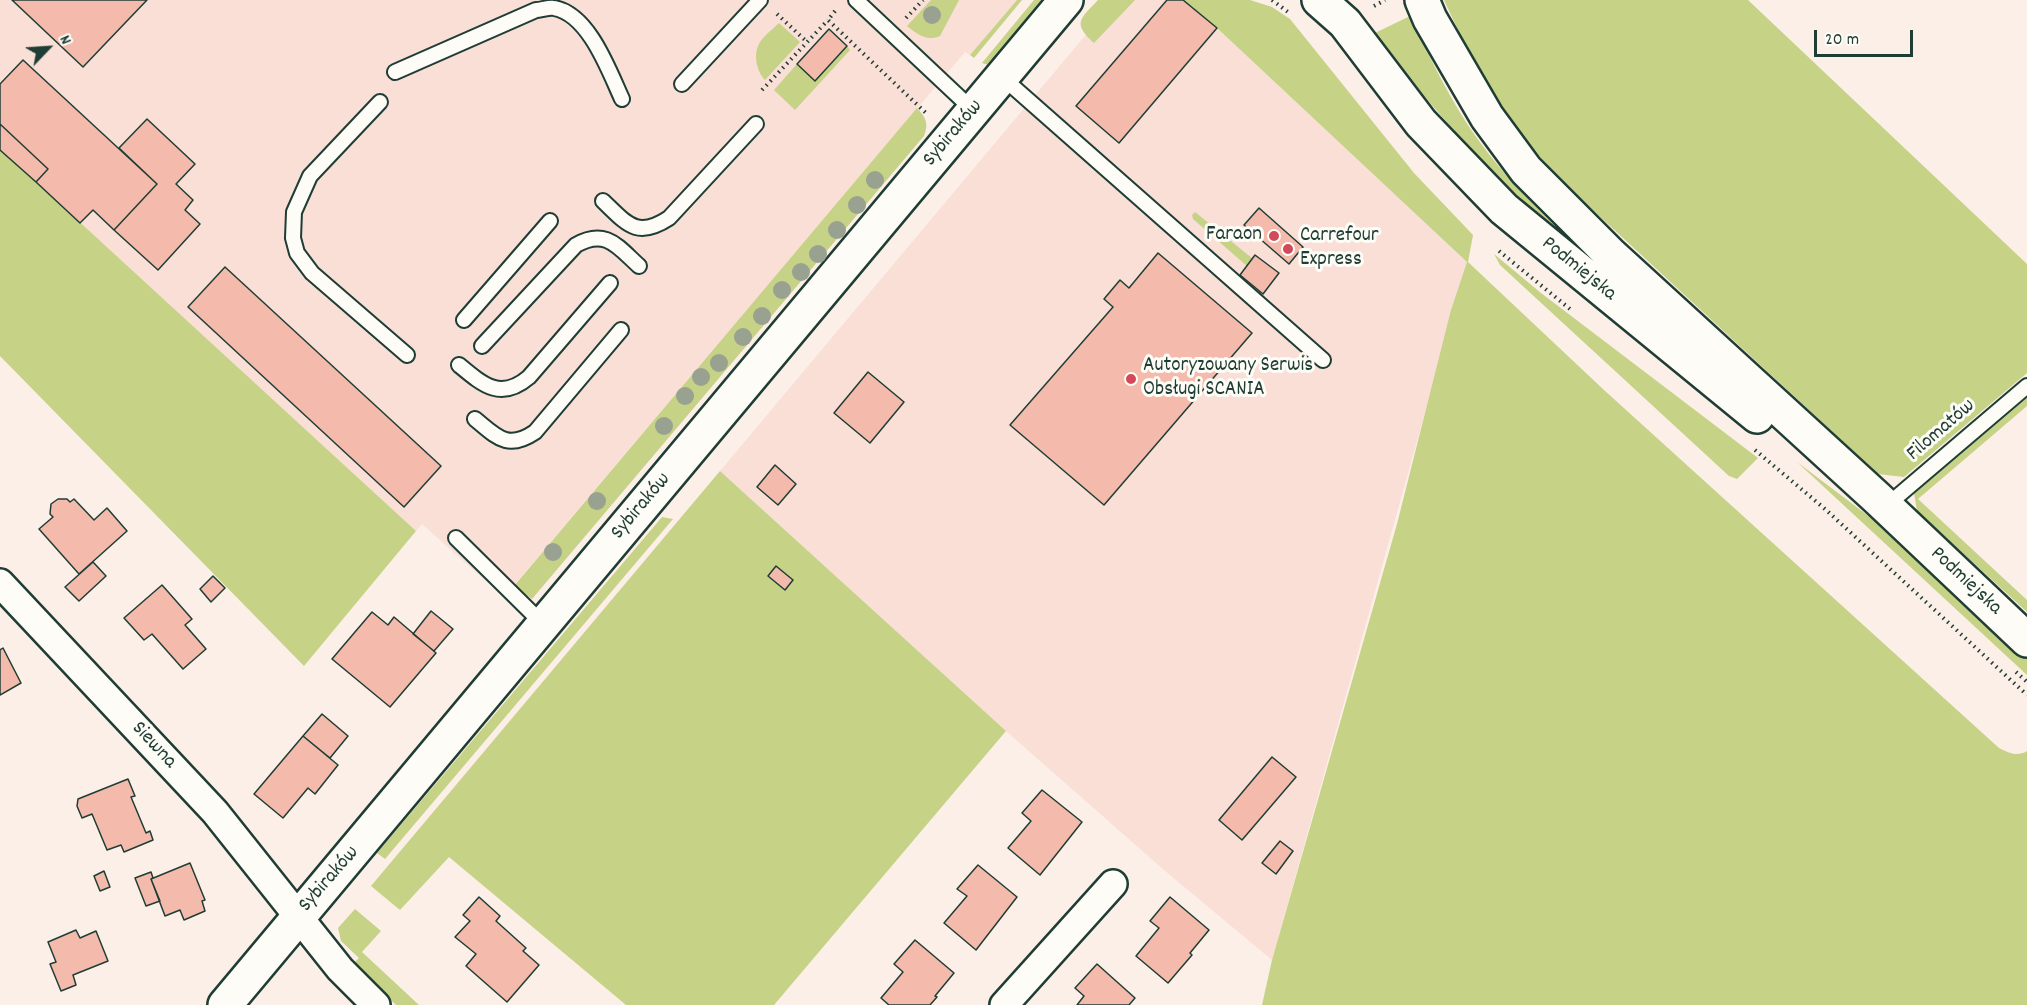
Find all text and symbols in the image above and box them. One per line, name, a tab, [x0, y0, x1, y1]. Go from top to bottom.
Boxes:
north arrow	[18, 18, 78, 78]
scale bar	[1817, 18, 1916, 56]
text: 20 m	[1825, 28, 1859, 53]
text: N	[53, 32, 77, 49]
street label: Sybiraków	[919, 95, 989, 173]
place label: Faraon	[1206, 223, 1262, 249]
place label: Carrefour Express	[1300, 224, 1379, 274]
marker: Faraon	[1267, 229, 1281, 243]
street label: Podmiejska	[1535, 232, 1621, 308]
marker: Carrefour Express	[1281, 242, 1295, 256]
place label: Autoryzowany Serwis Obsługi SCANIA	[1143, 354, 1313, 404]
marker: Autoryzowany Serwis Obsługi SCANIA	[1124, 372, 1138, 386]
street label: Filomatów	[1903, 394, 1981, 468]
street label: Sybiraków	[607, 468, 677, 546]
street label: Podmiejska	[1924, 542, 2006, 622]
street label: Siewna	[125, 717, 181, 775]
street label: Sybiraków	[294, 842, 366, 918]

